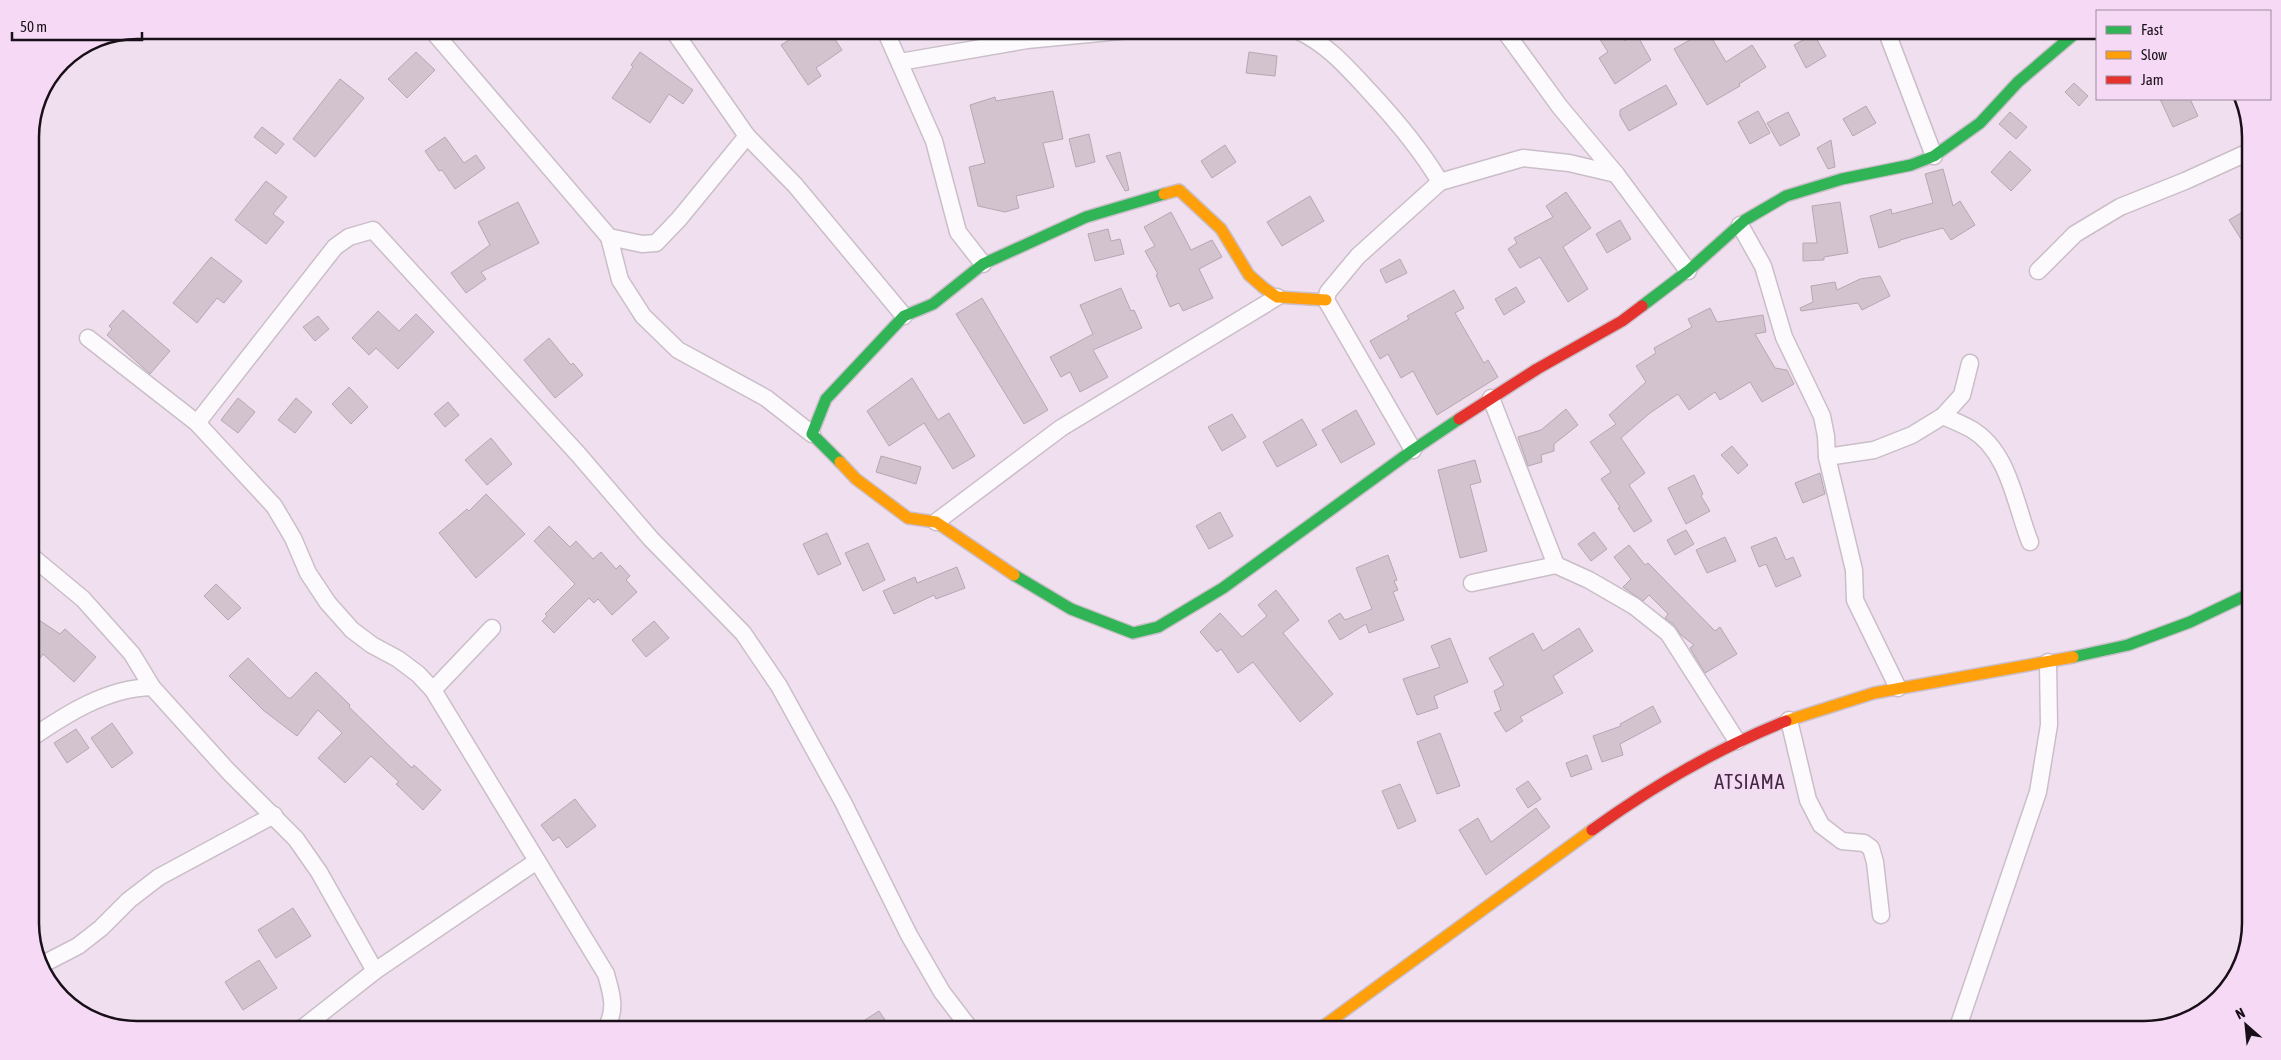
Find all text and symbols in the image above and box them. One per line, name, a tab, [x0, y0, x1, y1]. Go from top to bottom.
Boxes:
scale bar	[12, 10, 142, 42]
legend	[2096, 10, 2271, 100]
text: 50 m	[20, 18, 47, 35]
text: Fast	[2141, 21, 2163, 38]
text: Slow	[2141, 46, 2167, 63]
text: Jam	[2141, 71, 2164, 88]
district label: ATSIAMA	[1714, 770, 1786, 793]
north arrow	[2221, 1000, 2271, 1050]
text: N	[2233, 1004, 2247, 1022]

